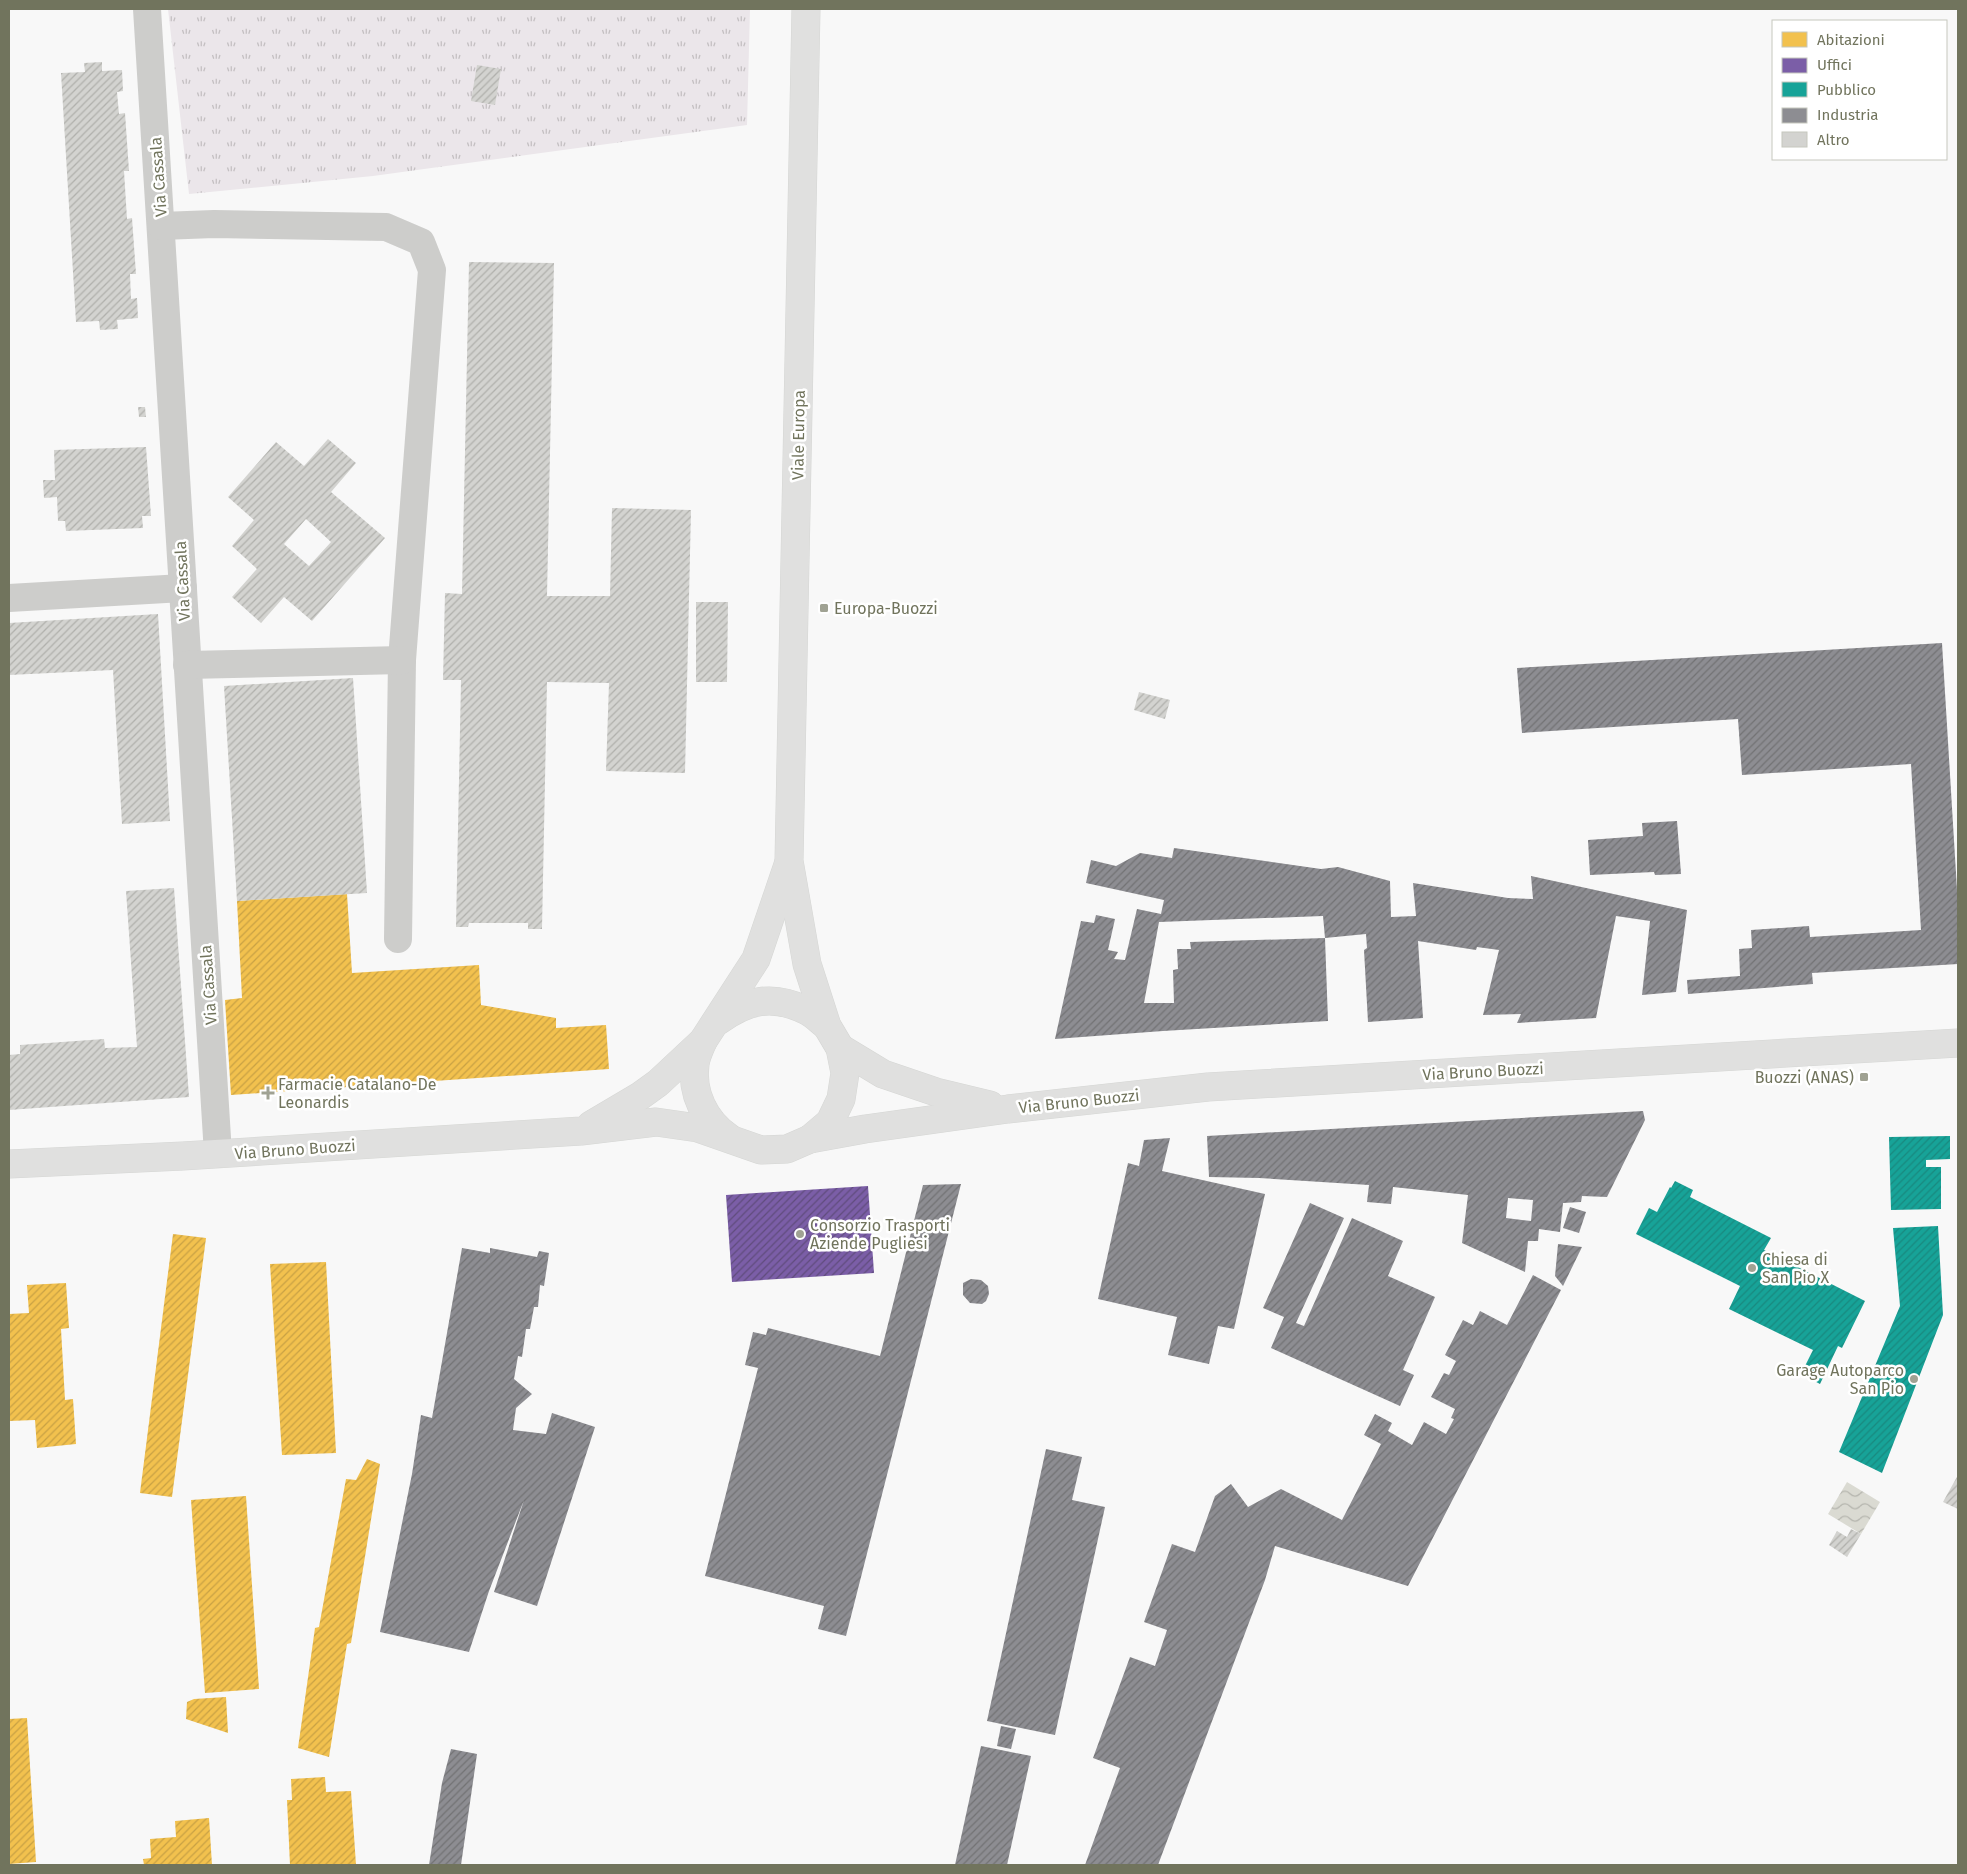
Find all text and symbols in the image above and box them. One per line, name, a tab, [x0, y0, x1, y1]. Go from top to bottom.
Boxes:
legend	[1772, 20, 1947, 160]
text: Abitazioni	[1817, 31, 1885, 49]
text: Uffici	[1817, 56, 1852, 74]
text: Pubblico	[1817, 81, 1876, 99]
text: Industria	[1817, 106, 1879, 124]
text: Altro	[1817, 131, 1850, 149]
street label: Via Cassala	[146, 136, 171, 218]
street label: Viale Europa	[788, 390, 809, 480]
street label: Via Cassala	[171, 540, 194, 622]
place label: Europa-Buozzi	[834, 599, 938, 618]
marker: Europa-Buozzi	[818, 602, 830, 614]
street label: Via Cassala	[196, 944, 221, 1026]
street label: Via Bruno Buozzi	[1422, 1059, 1544, 1084]
place label: Buozzi (ANAS)	[1755, 1068, 1854, 1087]
marker: Buozzi (ANAS)	[1858, 1071, 1870, 1083]
place label: Farmacie Catalano-De Leonardis	[278, 1075, 437, 1112]
street label: Via Bruno Buozzi	[1018, 1086, 1140, 1117]
marker: Farmacie Catalano-De Leonardis	[262, 1087, 274, 1099]
street label: Via Bruno Buozzi	[234, 1136, 356, 1163]
place label: Consorzio Trasporti Aziende Pugliesi	[810, 1216, 950, 1253]
marker: Consorzio Trasporti Aziende Pugliesi	[794, 1228, 806, 1240]
place label: Chiesa di San Pio X	[1762, 1250, 1829, 1287]
marker: Chiesa di San Pio X	[1746, 1262, 1758, 1274]
place label: Garage Autoparco San Pio	[1776, 1361, 1904, 1398]
marker: Garage Autoparco San Pio	[1908, 1373, 1920, 1385]

